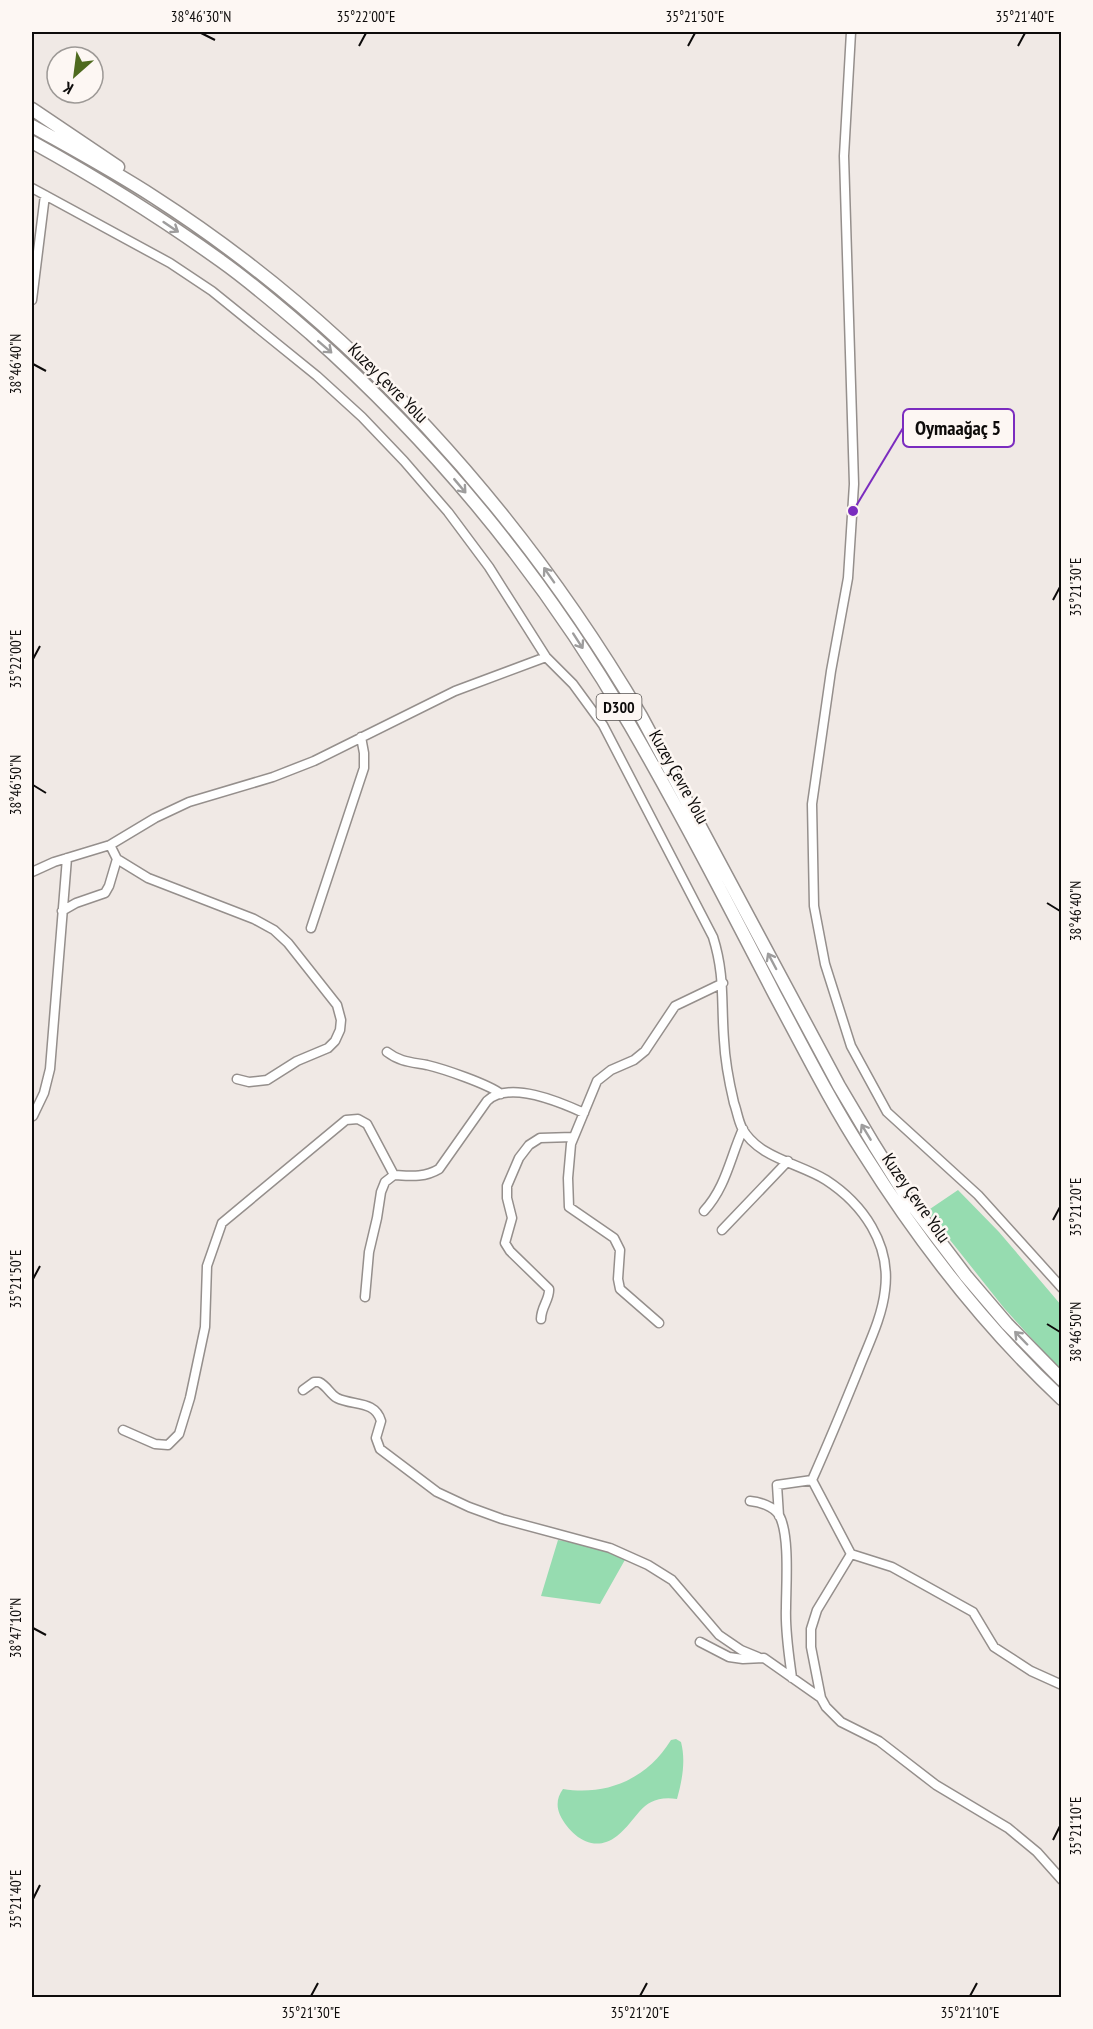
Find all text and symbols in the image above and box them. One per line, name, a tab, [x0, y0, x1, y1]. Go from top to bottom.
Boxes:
text: 38°46'30"N	[171, 7, 231, 26]
text: 35°22'00"E	[336, 7, 396, 26]
text: 35°21'50"E	[665, 7, 725, 26]
text: 35°21'40"E	[995, 7, 1055, 26]
north arrow	[45, 45, 105, 105]
text: K	[59, 77, 76, 99]
one-way arrow	[162, 221, 178, 233]
text: 38°46'40"N	[6, 334, 25, 394]
street label: Kuzey Çevre Yolu	[343, 338, 433, 428]
one-way arrow	[317, 340, 332, 354]
callout: Oymaağaç 5	[903, 409, 1014, 447]
text: Oymaağaç 5	[915, 415, 1001, 441]
one-way arrow	[454, 478, 467, 494]
text: 35°21'30"E	[1066, 557, 1085, 617]
one-way arrow	[543, 567, 555, 583]
text: 35°22'00"E	[6, 629, 25, 689]
one-way arrow	[573, 632, 585, 649]
road number: D300	[596, 694, 642, 720]
street label: Kuzey Çevre Yolu	[644, 726, 715, 828]
text: 38°46'50"N	[6, 755, 25, 815]
text: 38°46'40"N	[1066, 881, 1085, 941]
one-way arrow	[766, 953, 778, 971]
one-way arrow	[860, 1124, 872, 1141]
street label: Kuzey Çevre Yolu	[877, 1149, 956, 1247]
text: 35°21'20"E	[1066, 1177, 1085, 1237]
text: 35°21'50"E	[6, 1249, 25, 1309]
text: 38°46'50"N	[1066, 1302, 1085, 1362]
one-way arrow	[1013, 1331, 1028, 1346]
text: 38°47'10"N	[6, 1598, 25, 1658]
text: 35°21'10"E	[1066, 1796, 1085, 1856]
text: 35°21'40"E	[6, 1869, 25, 1929]
text: 35°21'30"E	[281, 2003, 341, 2022]
text: 35°21'20"E	[610, 2003, 670, 2022]
text: 35°21'10"E	[940, 2003, 1000, 2022]

